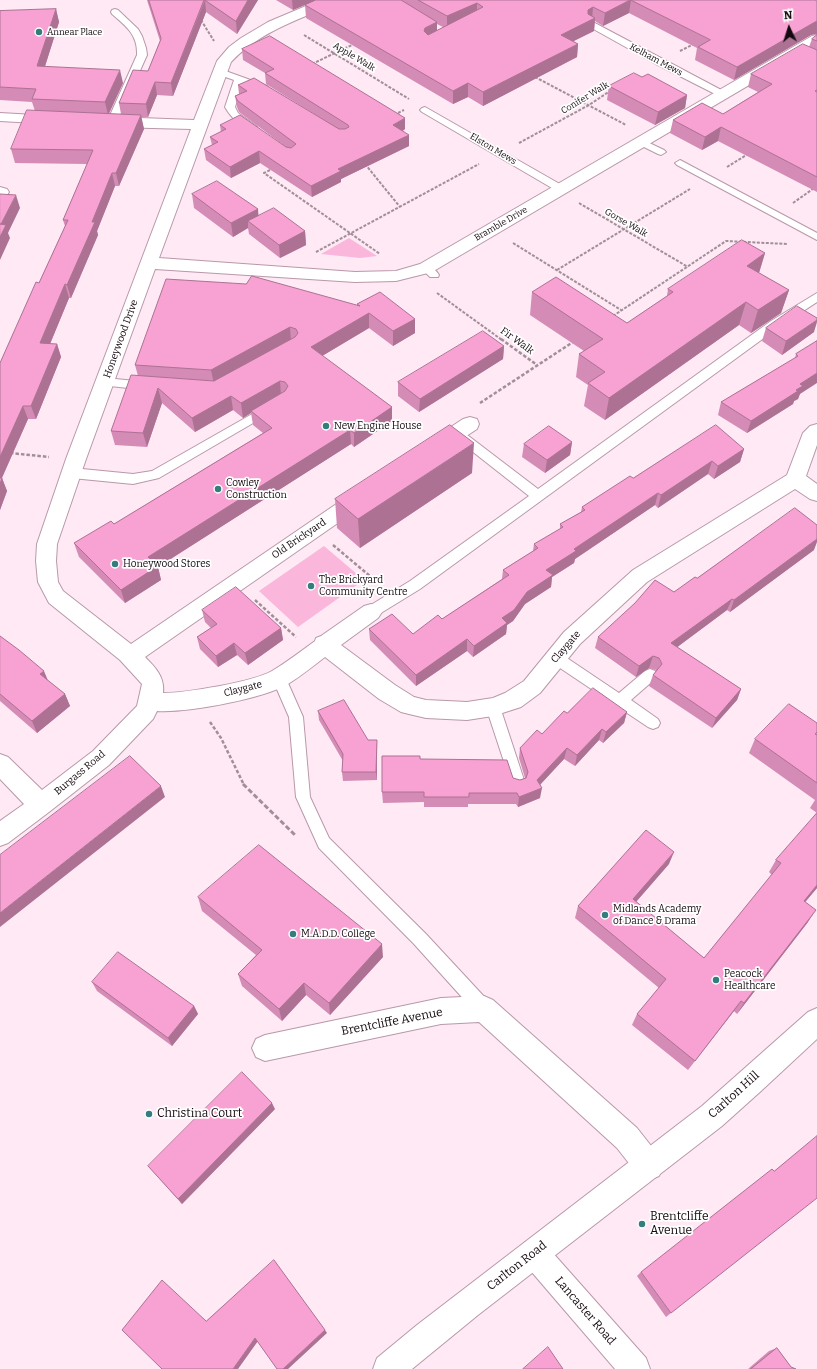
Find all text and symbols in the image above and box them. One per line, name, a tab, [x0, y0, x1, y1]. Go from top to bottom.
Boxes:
north arrow	[769, 8, 809, 48]
text: N	[783, 9, 793, 22]
marker: Annear Place	[34, 27, 44, 37]
place label: Annear Place	[47, 27, 102, 37]
street label: Apple Walk	[331, 40, 377, 74]
street label: Kelham Mews	[628, 42, 684, 78]
street label: Conifer Walk	[559, 79, 611, 117]
street label: Elston Mews	[468, 131, 518, 167]
street label: Bramble Drive	[473, 204, 529, 244]
street label: Gorse Walk	[603, 206, 649, 240]
street label: Honeywood Drive	[101, 298, 141, 380]
street label: Fir Walk	[498, 325, 536, 357]
place label: New Engine House	[334, 420, 422, 432]
marker: New Engine House	[321, 421, 331, 431]
place label: Cowley Construction	[226, 477, 287, 500]
marker: Cowley Construction	[213, 484, 223, 494]
street label: Old Brickyard	[270, 516, 328, 562]
place label: Honeywood Stores	[123, 558, 210, 570]
marker: Honeywood Stores	[110, 559, 120, 569]
place label: The Brickyard Community Centre	[319, 574, 408, 598]
marker: The Brickyard Community Centre	[306, 581, 316, 591]
street label: Claygate	[549, 628, 583, 666]
street label: Claygate	[223, 678, 263, 700]
street label: Burgass Road	[52, 748, 108, 798]
place label: Midlands Academy of Dance & Drama	[613, 903, 701, 926]
marker: Midlands Academy of Dance & Drama	[600, 910, 610, 920]
place label: M.A.D.D. College	[301, 928, 375, 940]
marker: M.A.D.D. College	[288, 929, 298, 939]
place label: Peacock Healthcare	[724, 968, 775, 992]
marker: Peacock Healthcare	[711, 975, 721, 985]
street label: Brentcliffe Avenue	[340, 1005, 444, 1039]
street label: Carlton Hill	[706, 1068, 762, 1122]
place label: Christina Court	[157, 1107, 242, 1121]
marker: Christina Court	[144, 1109, 154, 1119]
place label: Brentcliffe Avenue	[650, 1210, 708, 1238]
marker: Brentcliffe Avenue	[637, 1219, 647, 1229]
street label: Carlton Road	[484, 1238, 550, 1294]
street label: Lancaster Road	[552, 1274, 618, 1348]

